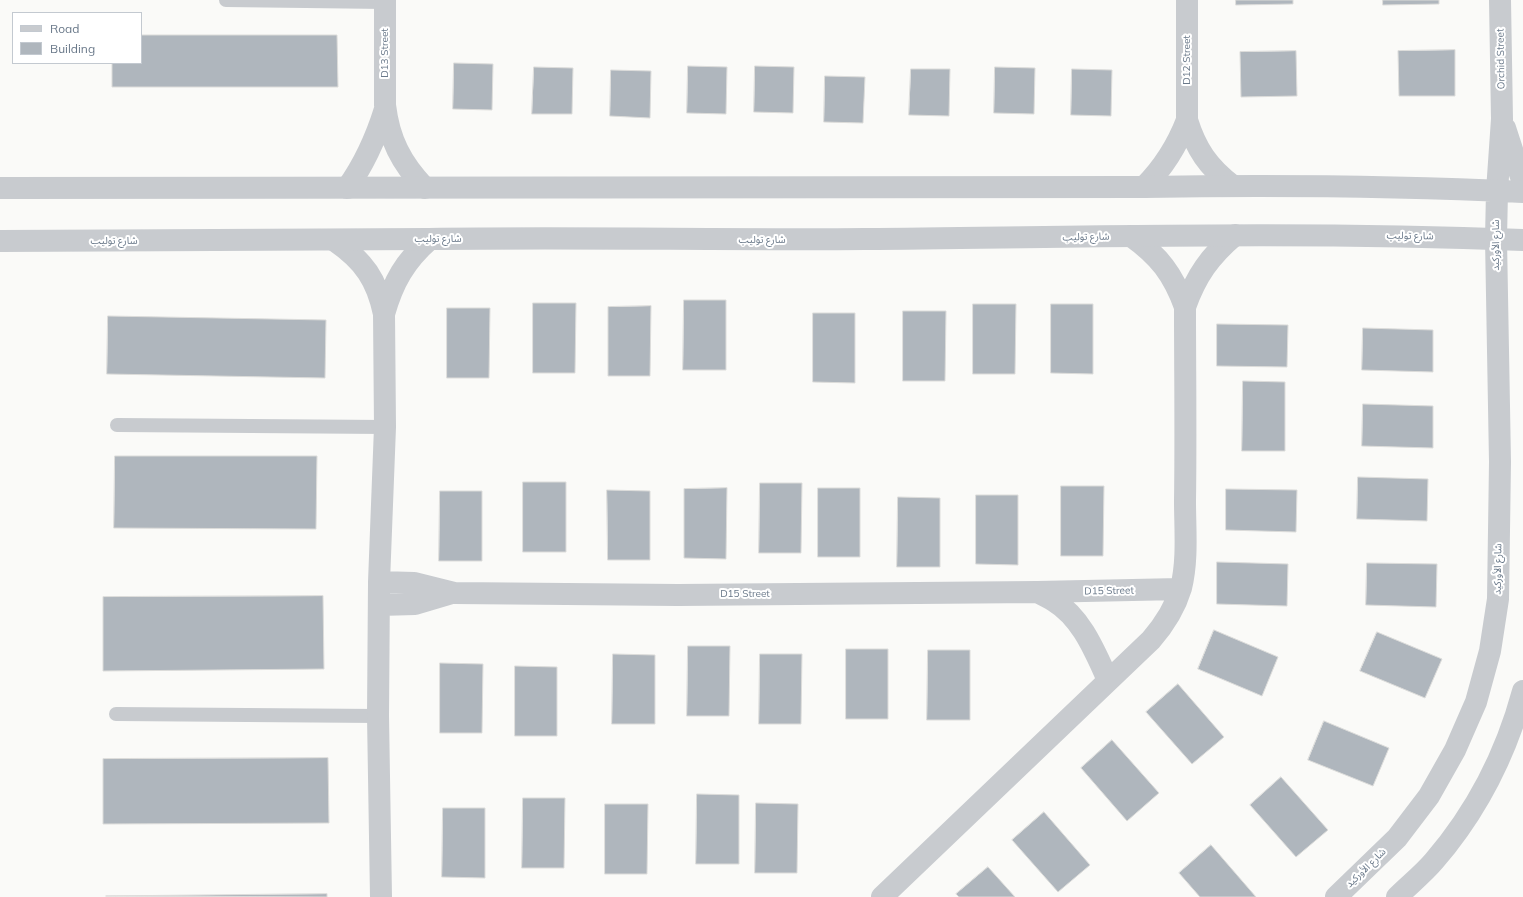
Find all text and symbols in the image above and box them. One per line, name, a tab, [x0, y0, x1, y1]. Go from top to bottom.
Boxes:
legend	[12, 12, 142, 64]
text: Road	[50, 21, 79, 36]
street label: D13 Street	[379, 28, 391, 78]
street label: Orchid Street	[1494, 29, 1508, 89]
street label: D12 Street	[1181, 35, 1193, 85]
text: Building	[50, 41, 95, 56]
street label: شارع الأوركيد	[1490, 219, 1502, 271]
street label: شارع توليب	[1386, 230, 1434, 242]
street label: شارع توليب	[1062, 231, 1110, 243]
street label: شارع توليب	[414, 233, 462, 245]
street label: شارع توليب	[738, 234, 786, 246]
street label: شارع توليب	[90, 235, 138, 247]
street label: شارع الأوركيد	[1492, 543, 1504, 595]
street label: D15 Street	[1084, 585, 1134, 597]
street label: D15 Street	[720, 588, 770, 600]
street label: شارع الأوركيد	[1343, 846, 1389, 890]

